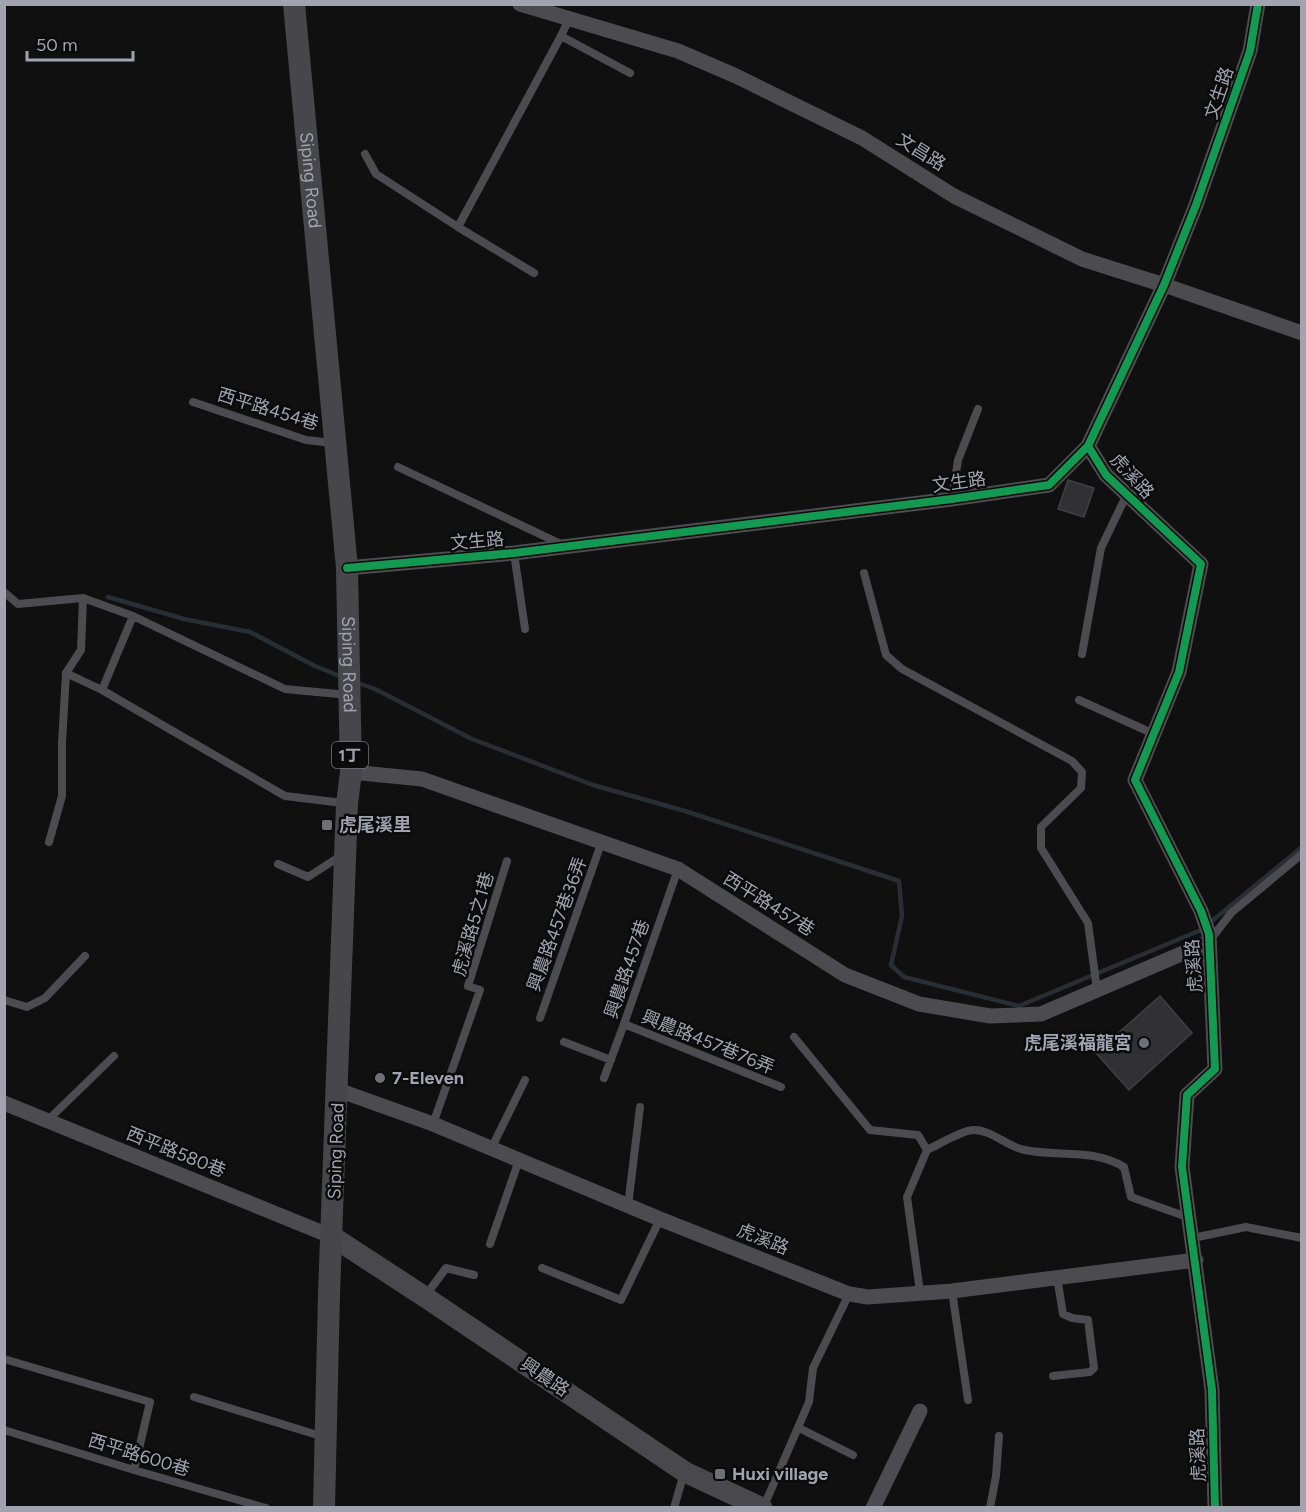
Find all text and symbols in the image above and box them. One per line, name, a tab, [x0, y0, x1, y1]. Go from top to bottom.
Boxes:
scale bar	[27, 24, 134, 62]
text: 50 m	[36, 34, 78, 56]
street label: 文生路	[1200, 64, 1238, 122]
street label: 文昌路	[892, 128, 950, 176]
street label: Siping Road	[295, 131, 326, 229]
street label: 西平路454巷	[215, 383, 321, 435]
street label: 虎溪路	[1106, 449, 1158, 503]
street label: 文生路	[931, 467, 987, 497]
street label: 文生路	[449, 528, 505, 554]
street label: Siping Road	[337, 616, 361, 713]
road number: 1丁	[332, 742, 368, 768]
place label: 虎尾溪里	[339, 814, 411, 836]
marker: 虎尾溪里	[320, 818, 334, 832]
street label: 興農路457巷36弄	[523, 854, 591, 994]
street label: 西平路457巷	[719, 867, 819, 941]
street label: 虎溪路5之1巷	[448, 869, 498, 979]
street label: 興農路457巷	[600, 917, 654, 1021]
street label: 虎溪路	[1181, 938, 1207, 994]
street label: 興農路457巷76弄	[638, 1005, 778, 1079]
place label: 虎尾溪福龍宮	[1024, 1032, 1132, 1054]
marker: 虎尾溪福龍宮	[1137, 1036, 1151, 1050]
place label: 7-Eleven	[392, 1067, 464, 1089]
marker: 7-Eleven	[373, 1071, 387, 1085]
street label: Siping Road	[323, 1102, 349, 1200]
street label: 西平路580巷	[123, 1122, 229, 1182]
street label: 虎溪路	[734, 1219, 792, 1259]
street label: 興農路	[516, 1353, 574, 1401]
street label: 虎溪路	[1186, 1428, 1210, 1482]
street label: 西平路600巷	[85, 1429, 193, 1481]
place label: Huxi village	[732, 1463, 828, 1485]
marker: Huxi village	[713, 1467, 727, 1481]

